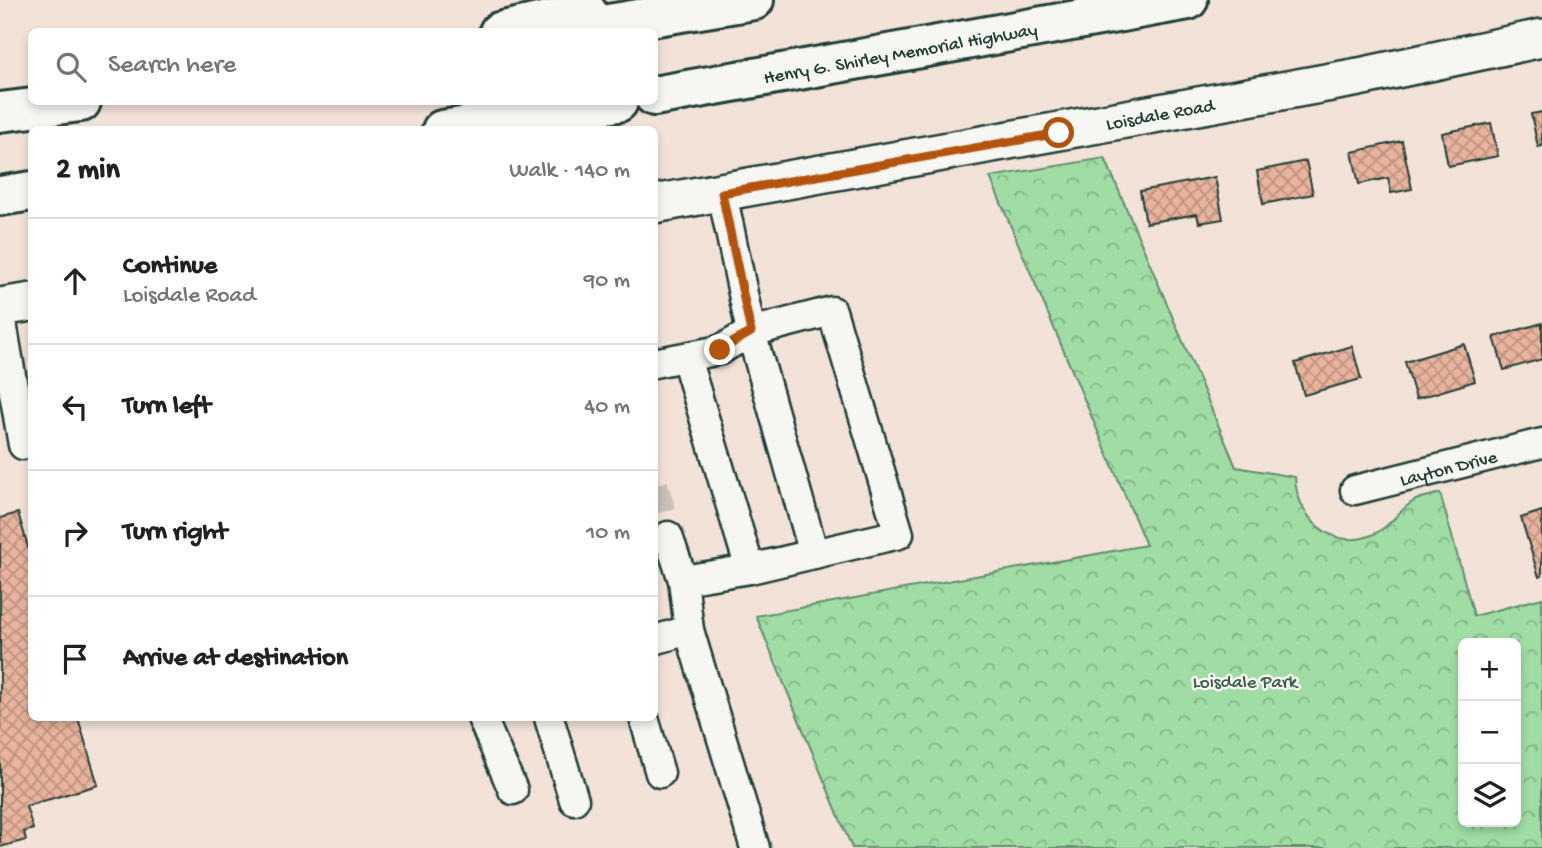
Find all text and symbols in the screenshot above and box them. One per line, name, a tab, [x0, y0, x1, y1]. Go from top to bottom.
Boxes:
street label: Henry G. Shirley Memorial Highway	[762, 19, 1040, 91]
search box	[28, 28, 658, 105]
icon: search	[52, 48, 90, 86]
text: Search here	[108, 51, 236, 82]
street label: Loisdale Road	[1104, 95, 1218, 137]
route start	[1043, 117, 1074, 148]
text: 2 min	[56, 154, 120, 189]
text: Walk · 140 m	[509, 158, 630, 185]
text: Continue	[123, 252, 217, 283]
icon: ahead	[56, 262, 94, 300]
text: 90 m	[584, 268, 630, 295]
text: Loisdale Road	[123, 283, 256, 310]
route end	[704, 334, 735, 365]
icon: left	[56, 388, 94, 426]
text: Turn left	[123, 392, 211, 423]
text: 40 m	[584, 394, 630, 421]
street label: Layton Drive	[1398, 447, 1500, 493]
icon: right	[56, 514, 94, 552]
text: Turn right	[123, 518, 227, 549]
text: 10 m	[586, 520, 630, 547]
map controls	[1458, 638, 1521, 827]
button: +	[1458, 638, 1521, 701]
icon: arrive	[56, 640, 94, 678]
text: Arrive at destination	[123, 644, 348, 675]
park label: Loisdale Park	[1193, 672, 1299, 695]
button: −	[1458, 701, 1521, 764]
button: layers	[1458, 764, 1521, 827]

